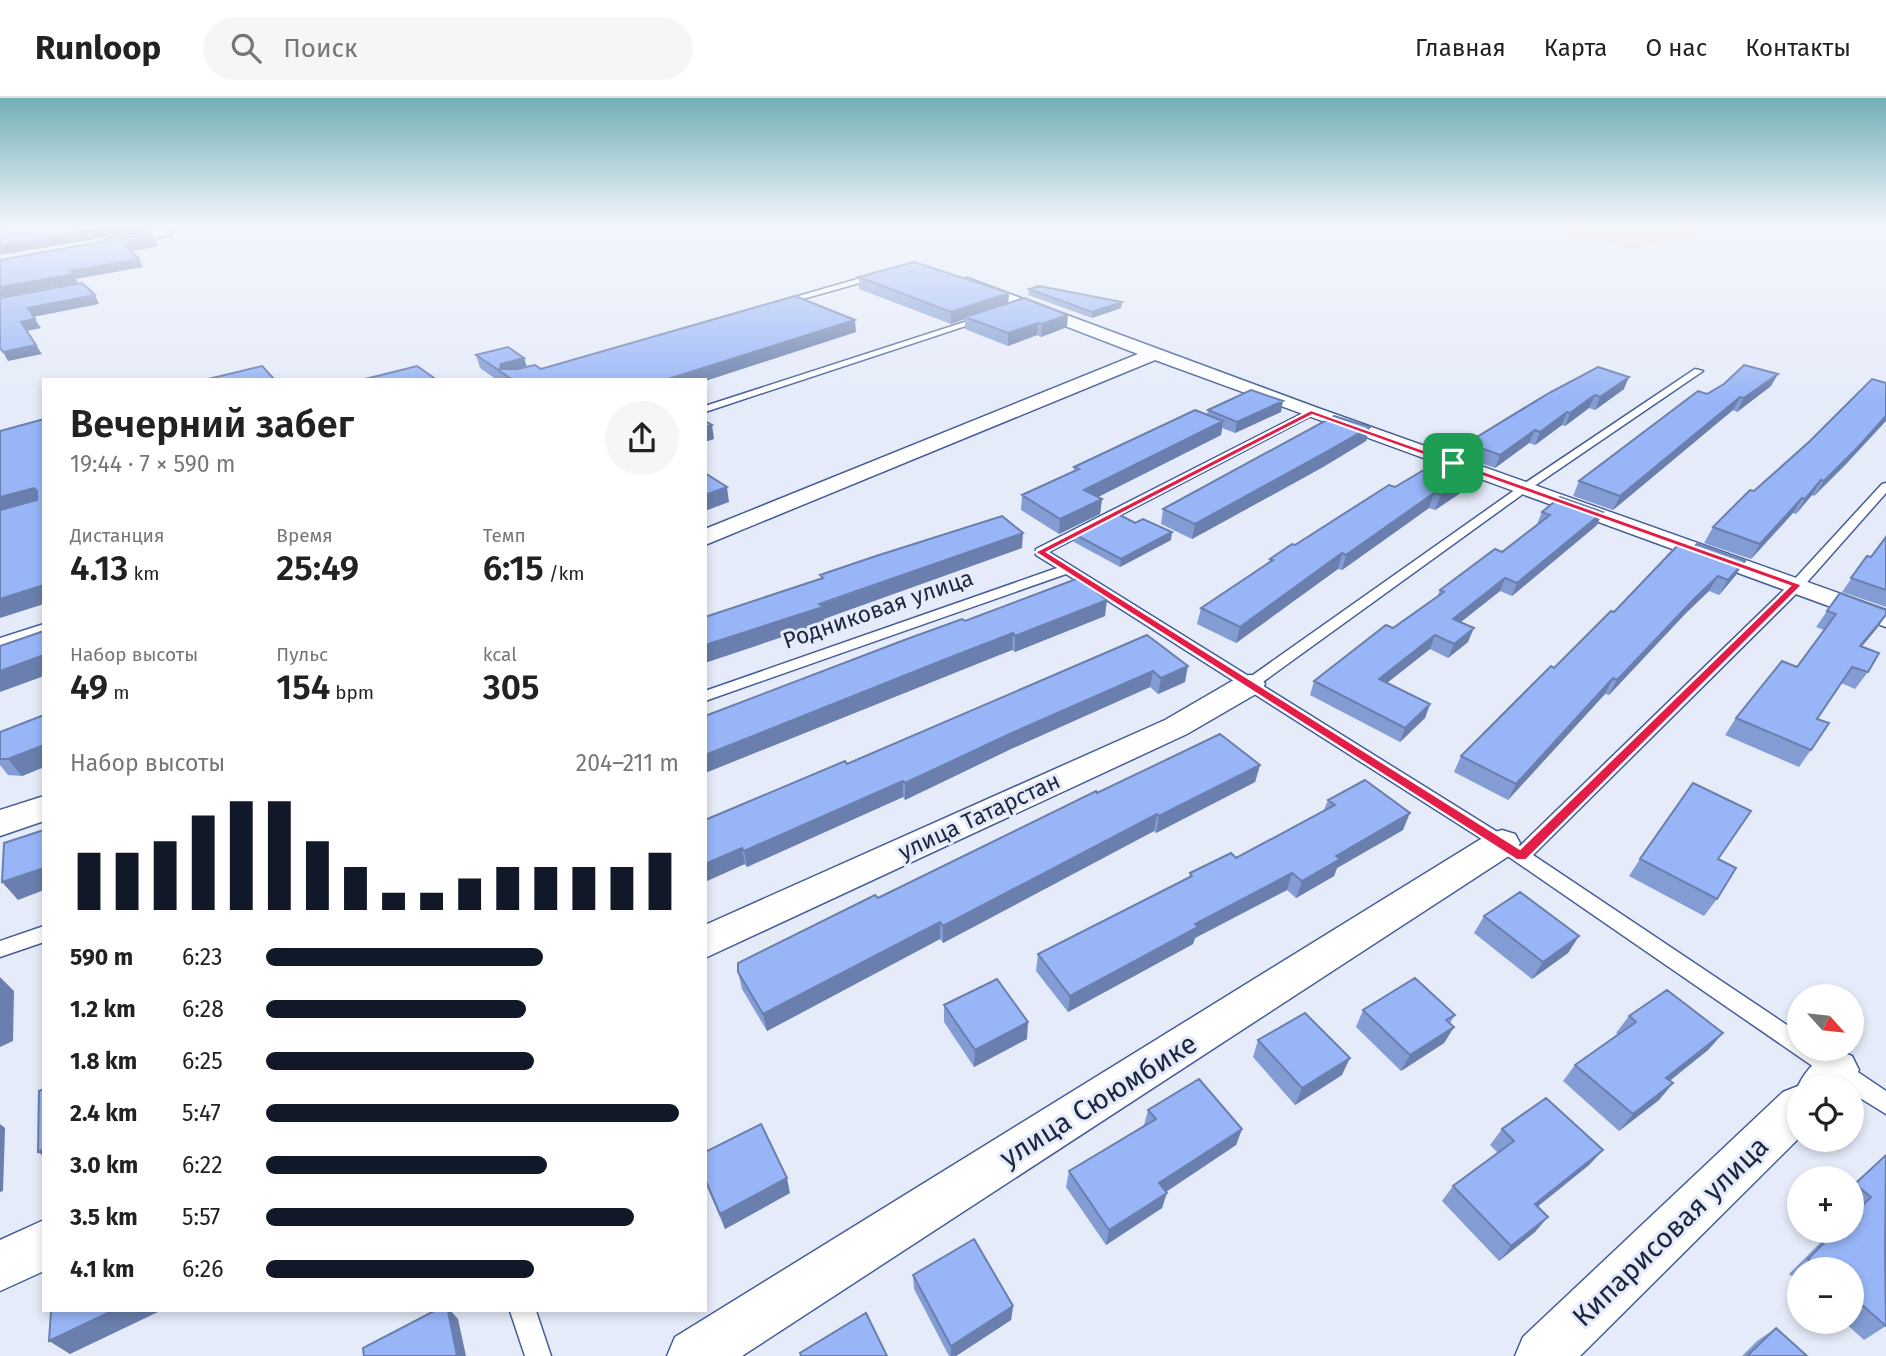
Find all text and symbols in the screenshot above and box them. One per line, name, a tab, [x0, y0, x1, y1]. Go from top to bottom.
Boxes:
search box	[203, 17, 693, 80]
text: Runloop	[35, 28, 161, 68]
icon: search	[227, 29, 265, 67]
text: Поиск	[283, 33, 357, 64]
text: Главная	[1415, 34, 1506, 62]
text: Карта	[1544, 34, 1607, 62]
text: О нас	[1645, 34, 1707, 62]
text: Контакты	[1745, 34, 1851, 62]
text: Вечерний забег	[70, 401, 354, 447]
button: share	[605, 401, 679, 475]
pin	[1423, 433, 1483, 493]
icon: arrive	[1434, 444, 1472, 482]
text: 19:44 · 7 × 590 m	[70, 450, 235, 478]
text: Дистанция	[70, 524, 165, 547]
text: Время	[276, 524, 333, 547]
text: Темп	[483, 524, 526, 547]
text: 4.13	[70, 547, 128, 589]
text: 25:49	[276, 547, 359, 589]
text: 6:15	[483, 547, 544, 589]
text: km	[128, 562, 159, 585]
text: /km	[544, 562, 585, 585]
street label: Родниковая улица	[779, 563, 977, 655]
text: Набор высоты	[70, 643, 198, 666]
text: Пульс	[276, 643, 328, 666]
text: kcal	[483, 643, 517, 666]
text: 49	[70, 666, 108, 708]
text: 154	[276, 666, 330, 708]
text: 305	[483, 666, 539, 708]
text: m	[108, 681, 129, 704]
text: bpm	[330, 681, 374, 704]
text: Набор высоты	[70, 749, 225, 777]
text: 204–211 m	[576, 749, 679, 777]
street label: улица Татарстан	[894, 766, 1064, 866]
text: 590 m	[70, 943, 133, 971]
text: 6:23	[182, 943, 223, 971]
north arrow	[1787, 984, 1864, 1060]
map controls	[1787, 984, 1864, 1334]
text: 1.2 km	[70, 995, 136, 1023]
text: 6:28	[182, 995, 224, 1023]
street label: улица Сююмбике	[994, 1027, 1203, 1174]
text: 1.8 km	[70, 1047, 137, 1075]
text: 6:25	[182, 1047, 223, 1075]
button: locate	[1787, 1075, 1864, 1152]
text: 2.4 km	[70, 1099, 137, 1127]
text: 5:47	[182, 1099, 221, 1127]
street label: Кипарисовая улица	[1566, 1129, 1775, 1333]
text: 3.0 km	[70, 1151, 138, 1179]
text: 6:22	[182, 1151, 223, 1179]
button: +	[1787, 1166, 1864, 1243]
text: 3.5 km	[70, 1203, 138, 1231]
text: 5:57	[182, 1203, 220, 1231]
text: 4.1 km	[70, 1255, 134, 1283]
text: 6:26	[182, 1255, 223, 1283]
button: −	[1787, 1257, 1864, 1334]

